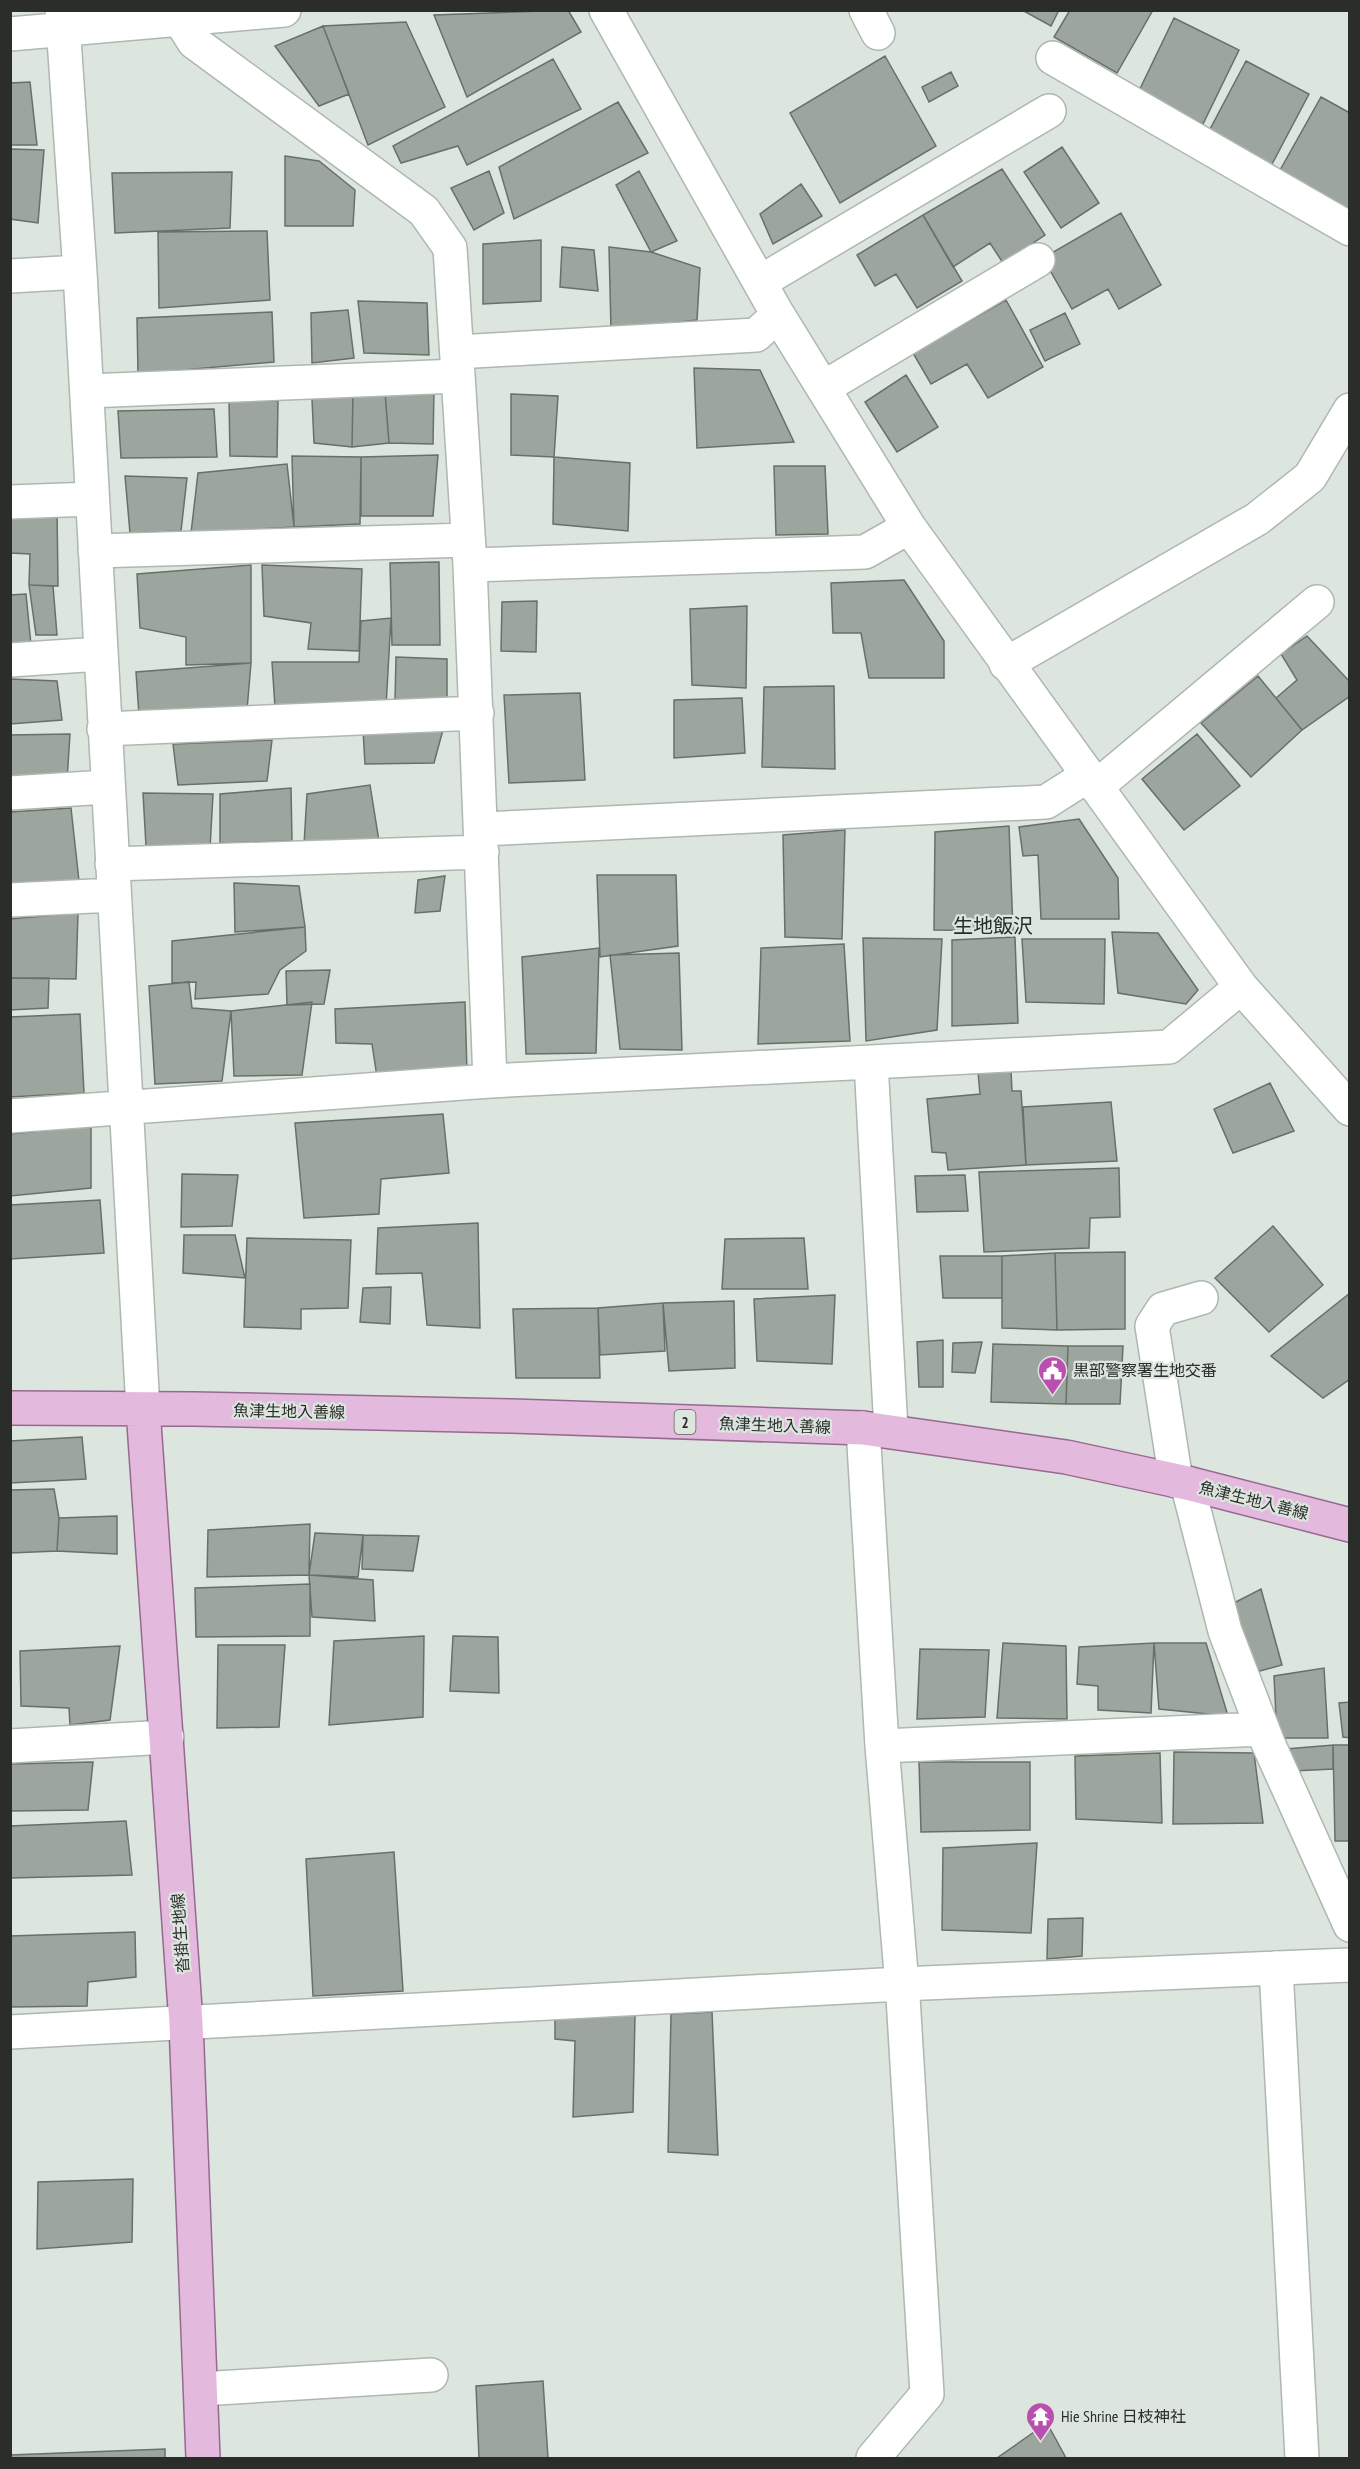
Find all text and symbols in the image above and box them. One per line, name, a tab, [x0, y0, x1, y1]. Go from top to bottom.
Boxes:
district label: 生地飯沢	[953, 913, 1033, 939]
public building icon: 黒部警察署生地交番	[1036, 1354, 1068, 1396]
place label: 黒部警察署生地交番	[1073, 1360, 1217, 1380]
street label: 魚津生地入善線	[233, 1400, 345, 1422]
road number: 2	[674, 1410, 696, 1434]
street label: 魚津生地入善線	[719, 1413, 831, 1437]
street label: 魚津生地入善線	[1197, 1477, 1311, 1523]
street label: 沓掛生地線	[167, 1892, 193, 1974]
temple icon: Hie Shrine 日枝神社	[1024, 2400, 1056, 2442]
place label: Hie Shrine 日枝神社	[1061, 2406, 1186, 2426]

